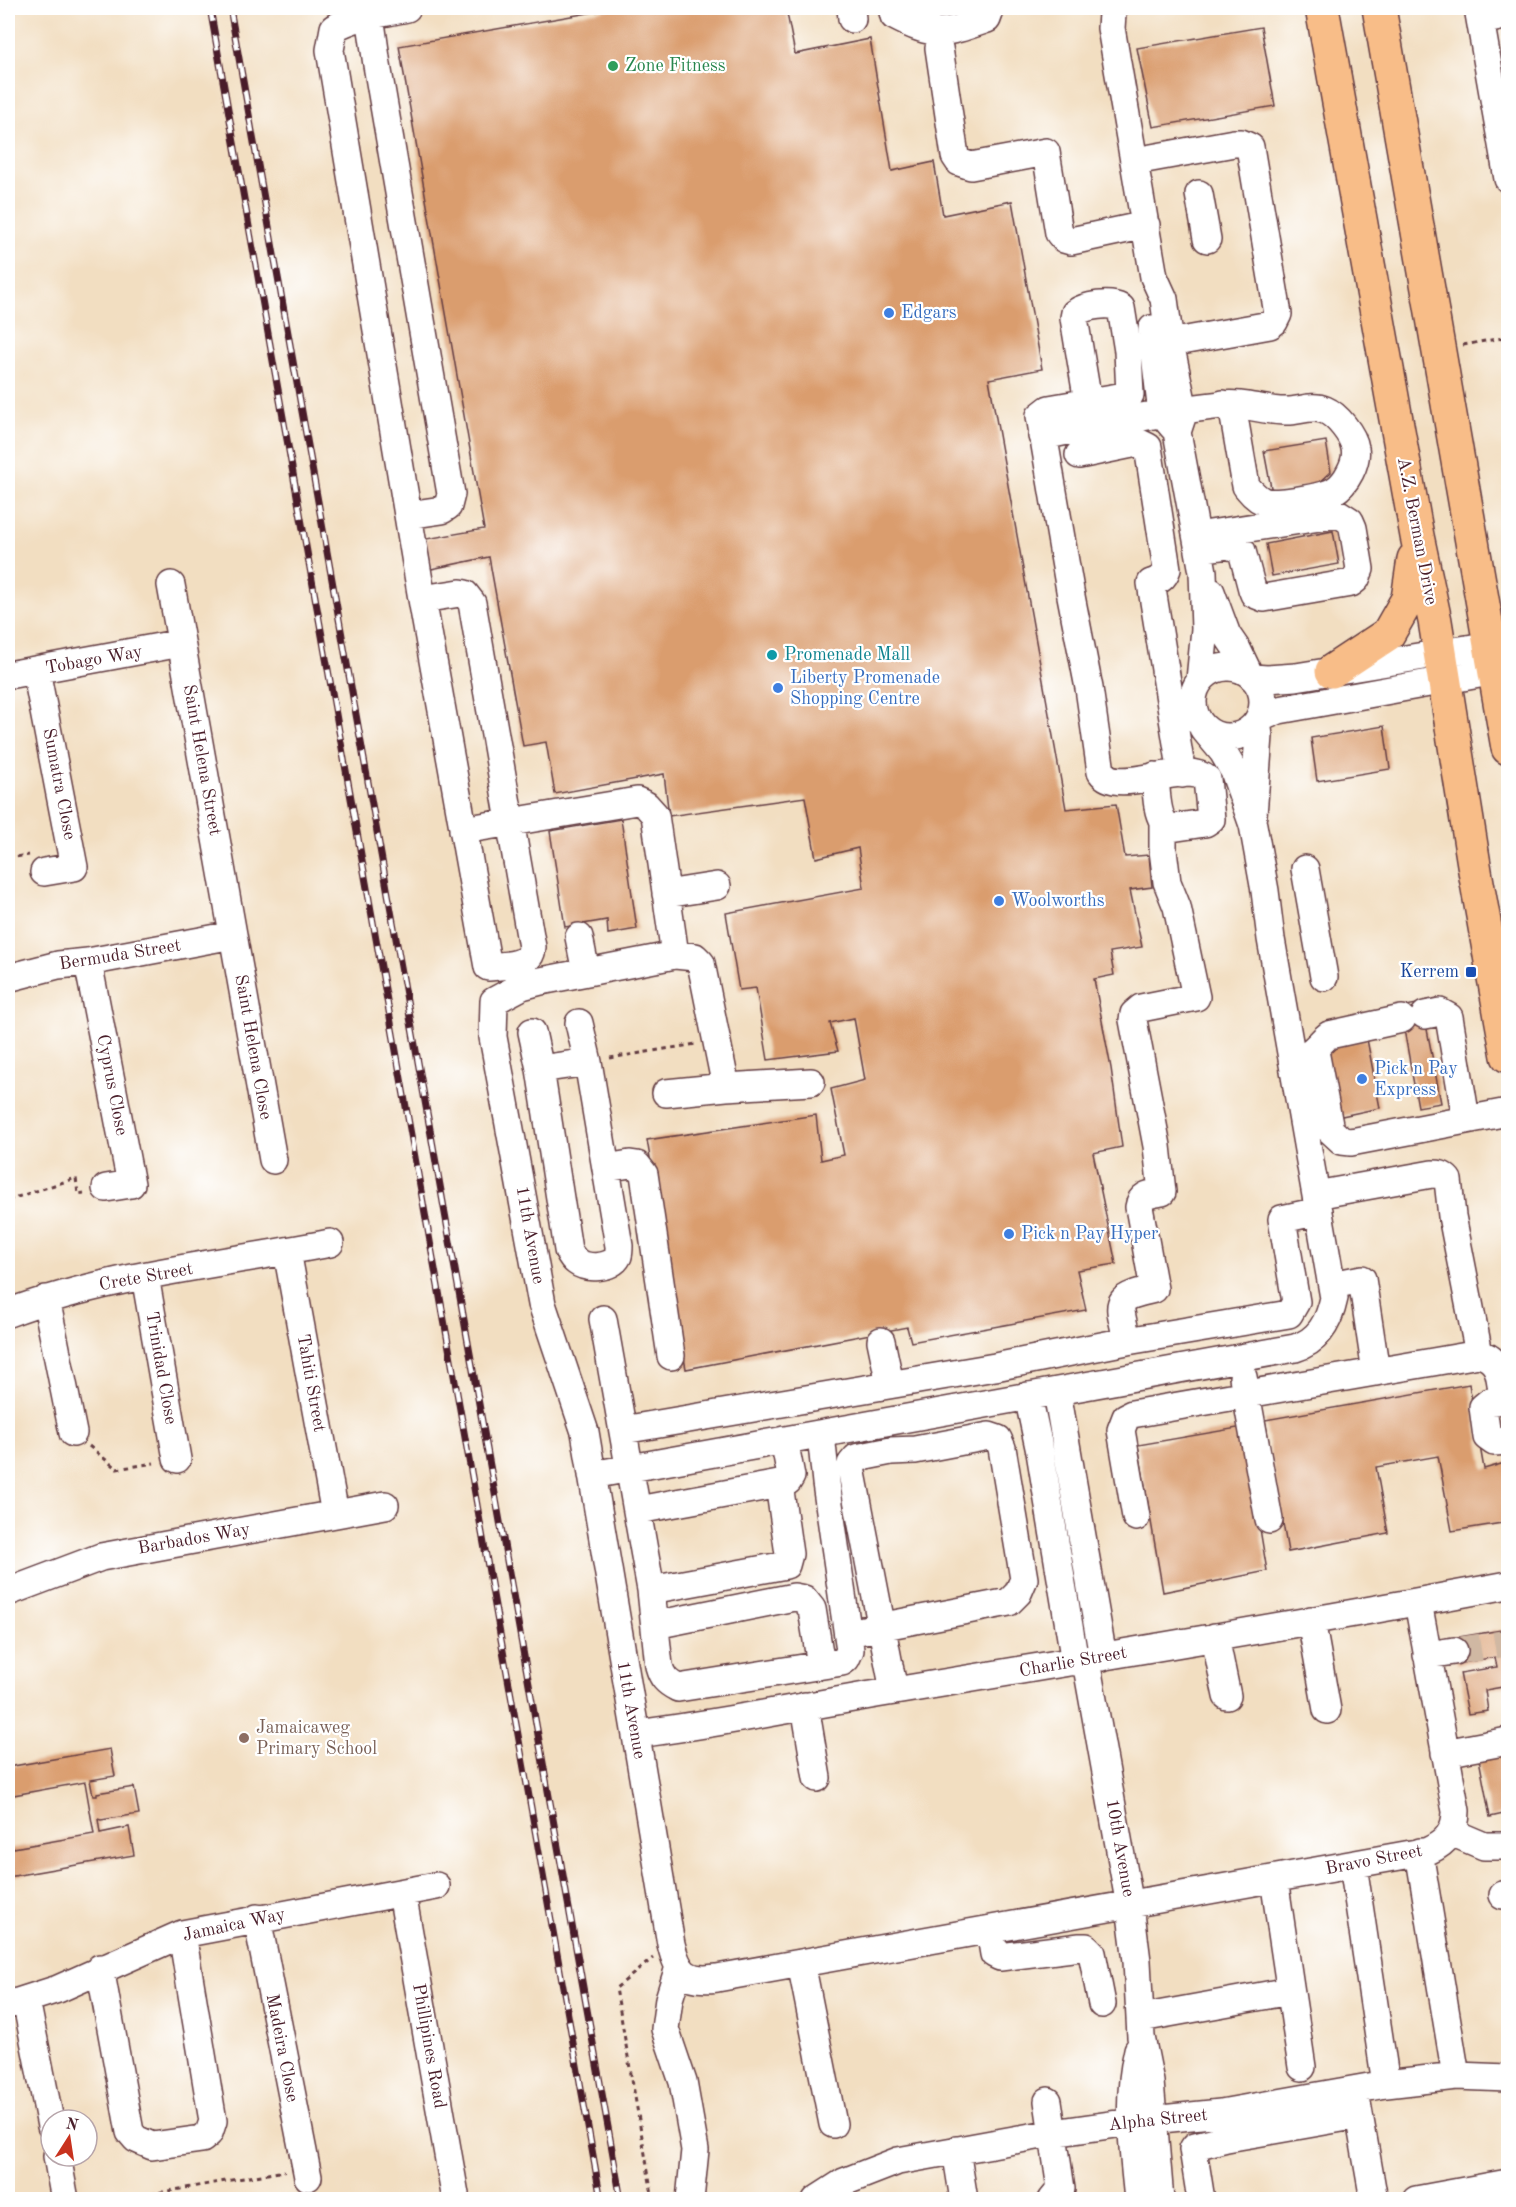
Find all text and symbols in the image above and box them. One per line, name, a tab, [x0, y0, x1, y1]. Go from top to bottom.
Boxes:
place label: Zone Fitness	[625, 57, 726, 75]
marker: Zone Fitness	[606, 59, 620, 73]
place label: Edgars	[901, 304, 957, 322]
marker: Edgars	[882, 306, 896, 320]
street label: A.Z. Berman Drive	[1394, 456, 1440, 606]
street label: Tobago Way	[44, 643, 144, 677]
place label: Promenade Mall	[784, 646, 910, 664]
marker: Promenade Mall	[765, 648, 779, 662]
place label: Liberty Promenade Shopping Centre	[790, 669, 940, 708]
marker: Liberty Promenade Shopping Centre	[771, 681, 785, 695]
street label: Saint Helena Street	[180, 683, 224, 837]
street label: Sumatra Close	[39, 727, 79, 841]
place label: Woolworths	[1011, 892, 1105, 910]
marker: Woolworths	[992, 894, 1006, 908]
street label: Bermuda Street	[58, 936, 182, 974]
place label: Kerrem	[1400, 963, 1459, 981]
marker: Kerrem	[1464, 965, 1478, 979]
street label: Saint Helena Close	[231, 973, 275, 1121]
street label: Cyprus Close	[93, 1033, 131, 1137]
place label: Pick n Pay Express	[1374, 1060, 1458, 1099]
marker: Pick n Pay Express	[1355, 1072, 1369, 1086]
street label: 11th Avenue	[513, 1185, 547, 1285]
place label: Pick n Pay Hyper	[1021, 1225, 1159, 1243]
marker: Pick n Pay Hyper	[1002, 1227, 1016, 1241]
street label: Crete Street	[98, 1260, 194, 1294]
street label: Trinidad Close	[142, 1310, 180, 1426]
street label: Tahiti Street	[294, 1333, 328, 1433]
street label: Barbados Way	[136, 1520, 252, 1558]
street label: Charlie Street	[1018, 1644, 1128, 1680]
street label: 11th Avenue	[614, 1660, 648, 1760]
place label: Jamaicaweg Primary School	[256, 1719, 377, 1758]
marker: Jamaicaweg Primary School	[237, 1731, 251, 1745]
street label: 10th Avenue	[1103, 1798, 1137, 1898]
street label: Bravo Street	[1324, 1842, 1424, 1878]
street label: Jamaica Way	[181, 1905, 287, 1945]
street label: Phillipines Road	[409, 1982, 449, 2110]
street label: Madeira Close	[263, 1992, 301, 2104]
street label: Alpha Street	[1108, 2106, 1208, 2134]
north arrow	[39, 2108, 99, 2168]
text: N	[64, 2116, 80, 2135]

